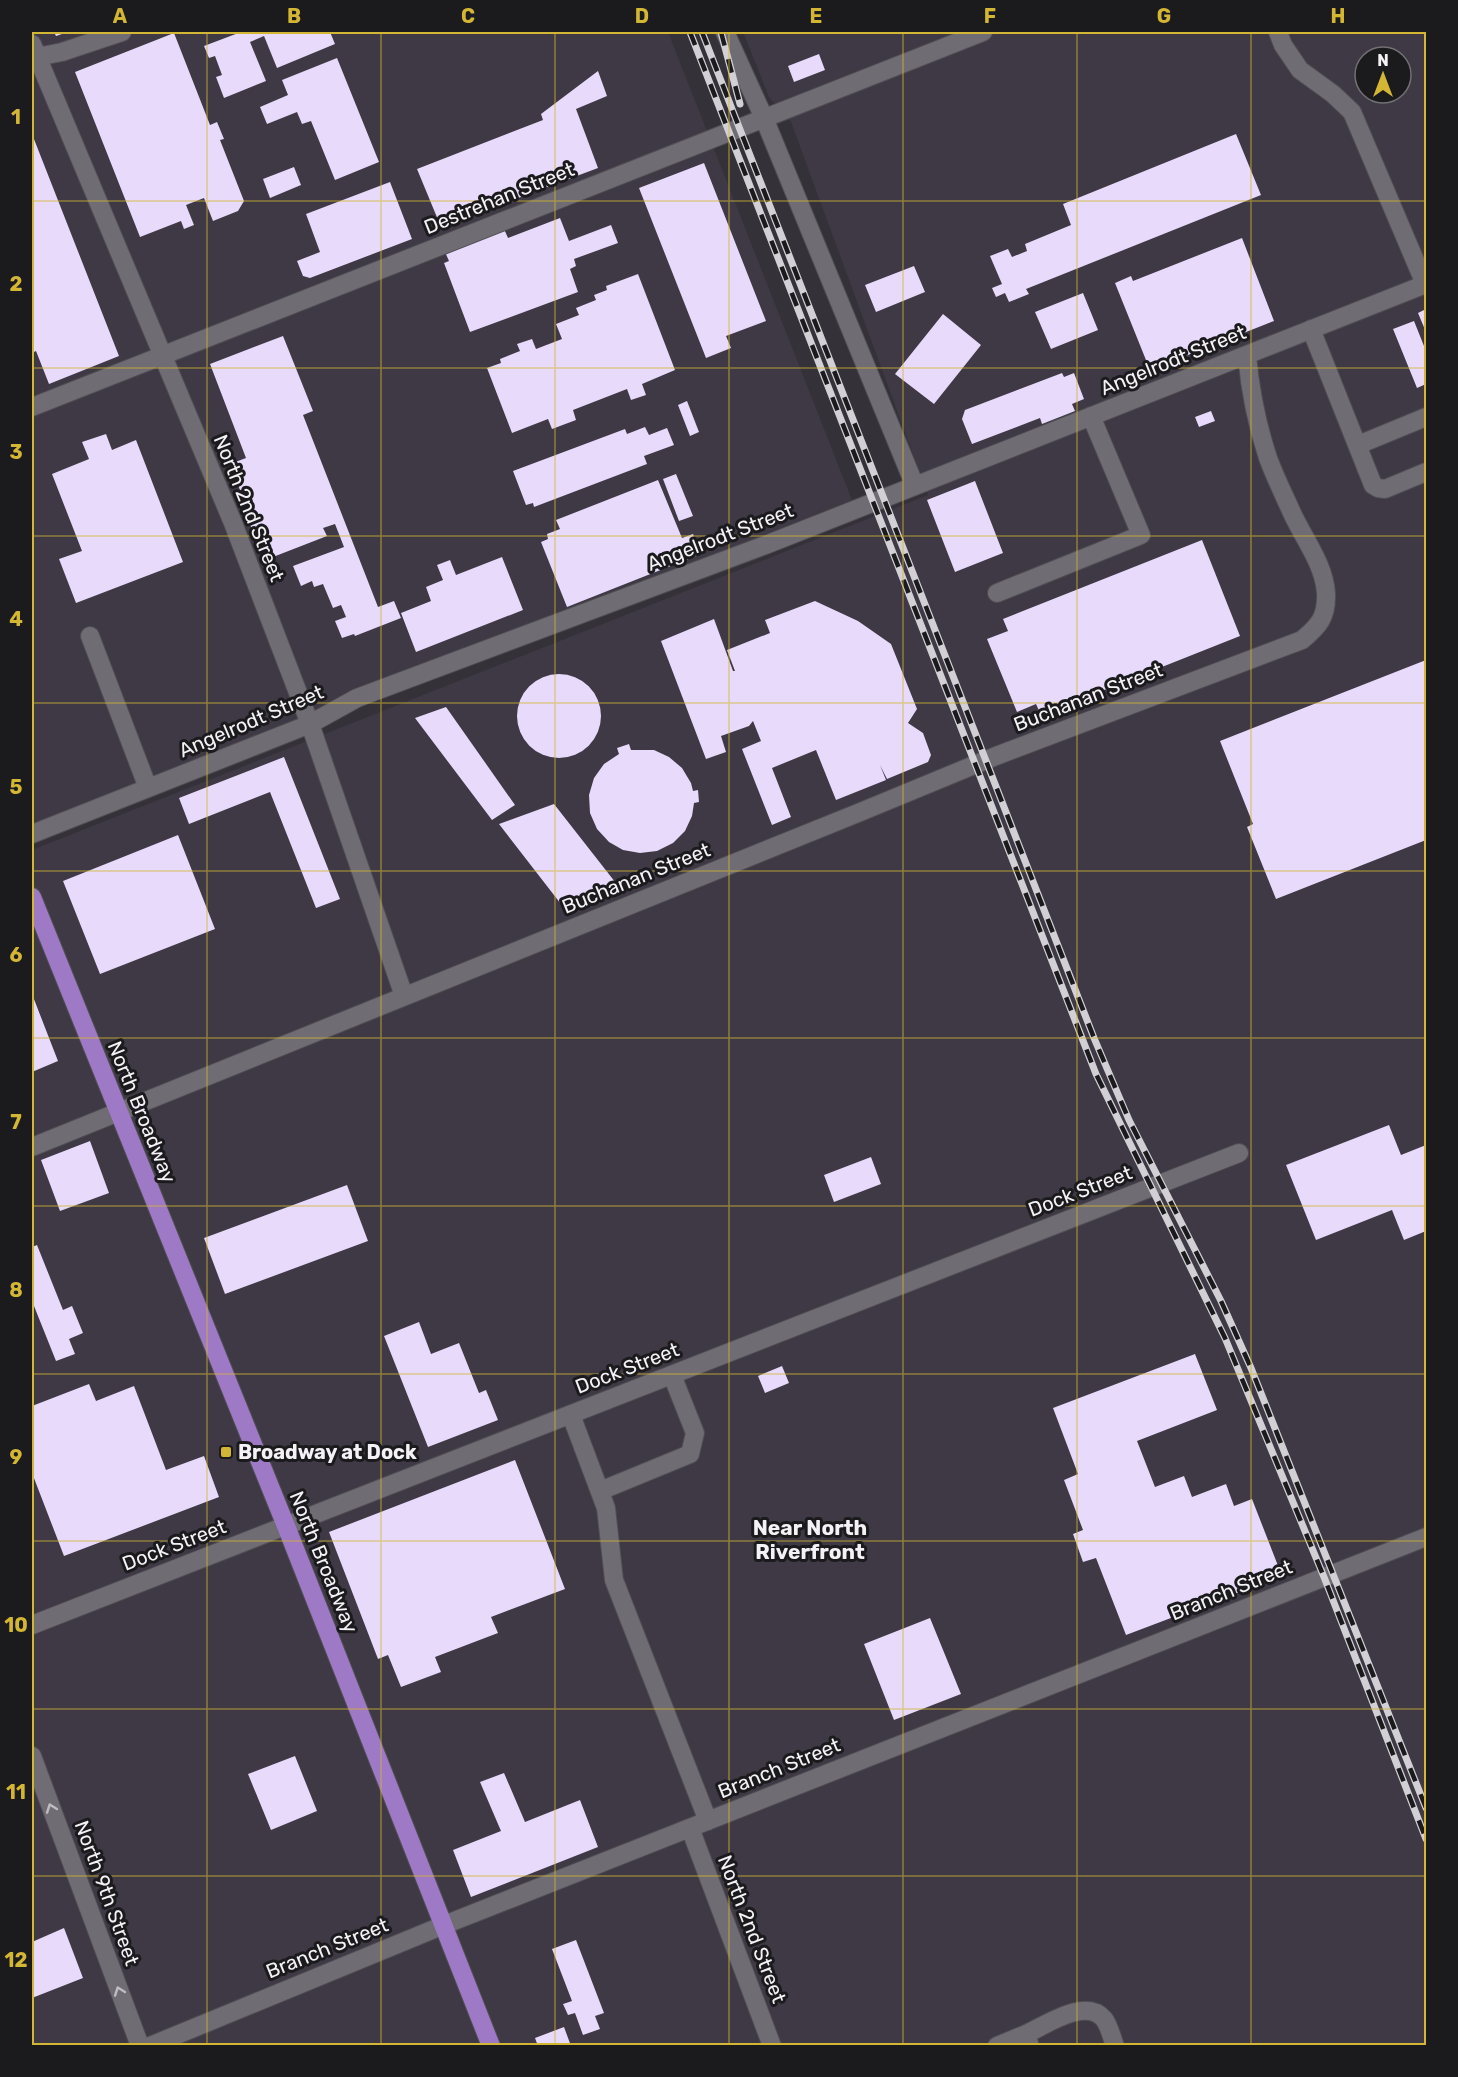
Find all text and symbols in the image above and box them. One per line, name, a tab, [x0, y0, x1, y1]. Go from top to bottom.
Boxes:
text: A	[113, 4, 128, 28]
text: B	[287, 4, 301, 28]
text: C	[461, 4, 475, 28]
text: D	[635, 4, 649, 28]
text: E	[810, 4, 822, 28]
text: F	[984, 4, 996, 28]
text: G	[1157, 4, 1171, 28]
text: H	[1331, 4, 1345, 28]
north arrow	[1353, 45, 1413, 105]
text: N	[1377, 51, 1389, 70]
text: 1	[11, 105, 21, 129]
street label: Destrehan Street	[420, 157, 578, 239]
text: 2	[10, 272, 23, 296]
street label: Angelrodt Street	[1097, 320, 1249, 400]
street label: North 2nd Street	[209, 431, 289, 585]
text: 3	[9, 440, 23, 464]
street label: Angelrodt Street	[643, 498, 797, 576]
text: 4	[9, 607, 23, 631]
street label: Buchanan Street	[1010, 657, 1166, 736]
street label: Angelrodt Street	[175, 680, 327, 762]
text: 5	[10, 775, 23, 799]
street label: Buchanan Street	[558, 837, 714, 919]
text: 6	[9, 943, 23, 967]
street label: North Broadway	[103, 1038, 181, 1186]
text: 7	[10, 1110, 22, 1134]
street label: Dock Street	[1025, 1160, 1135, 1222]
text: 8	[9, 1278, 23, 1302]
street label: Dock Street	[572, 1337, 682, 1399]
place label: Broadway at Dock	[238, 1440, 417, 1464]
text: 9	[10, 1445, 23, 1469]
marker: Broadway at Dock	[219, 1445, 233, 1459]
street label: North Broadway	[285, 1488, 363, 1636]
street label: Dock Street	[119, 1514, 229, 1576]
district label: Near North Riverfront	[753, 1515, 867, 1564]
street label: Branch Street	[1166, 1554, 1296, 1625]
text: 10	[4, 1613, 28, 1637]
street label: Branch Street	[714, 1732, 844, 1803]
text: 11	[6, 1780, 26, 1804]
one-way arrow	[46, 1803, 58, 1814]
street label: North 9th Street	[70, 1817, 144, 1969]
street label: North 2nd Street	[713, 1852, 791, 2006]
street label: Branch Street	[262, 1912, 392, 1983]
text: 12	[5, 1948, 27, 1972]
one-way arrow	[114, 1986, 127, 1997]

